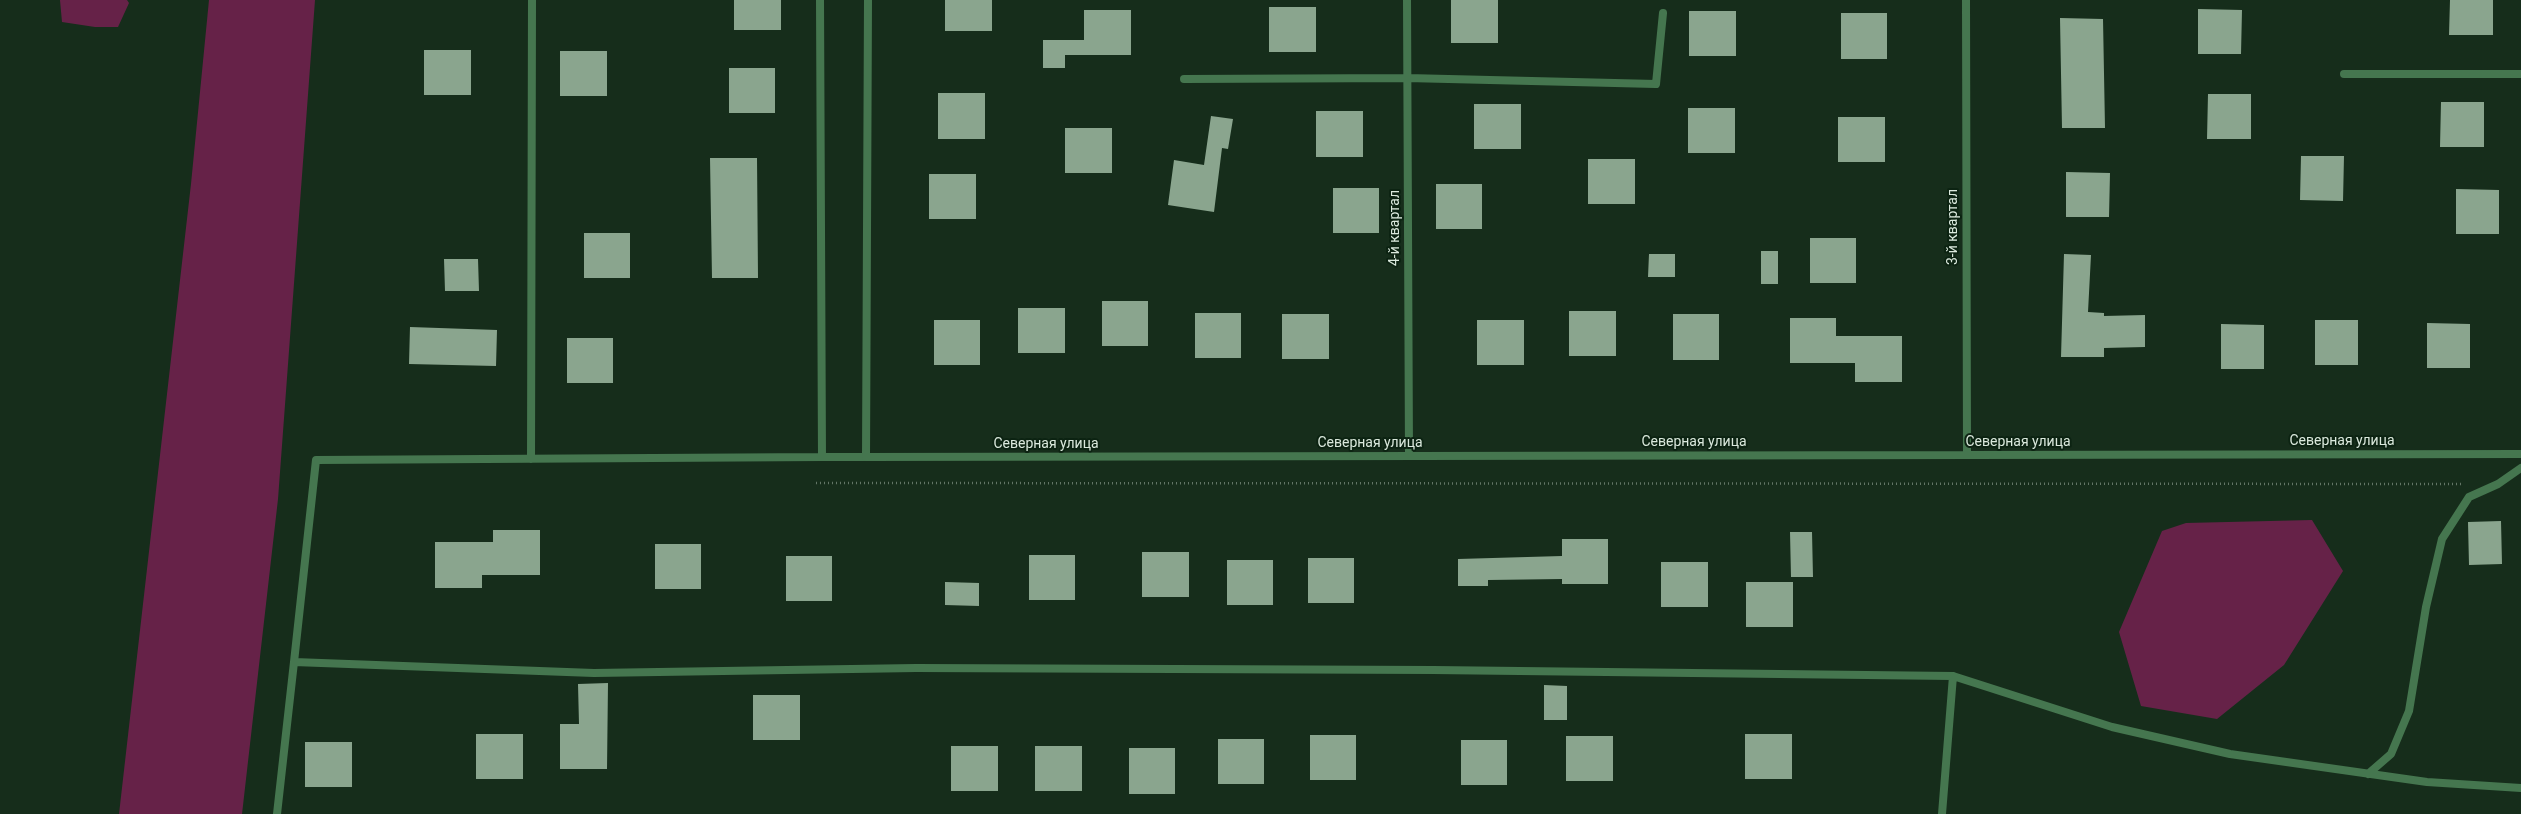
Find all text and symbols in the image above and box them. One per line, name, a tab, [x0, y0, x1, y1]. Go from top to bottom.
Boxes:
street label: 3-й квартал	[1945, 189, 1961, 265]
street label: 4-й квартал	[1387, 190, 1403, 266]
street label: Северная улица	[2289, 433, 2395, 449]
street label: Северная улица	[1641, 434, 1747, 450]
street label: Северная улица	[1965, 434, 2071, 450]
street label: Северная улица	[1317, 435, 1423, 451]
street label: Северная улица	[993, 436, 1099, 452]

